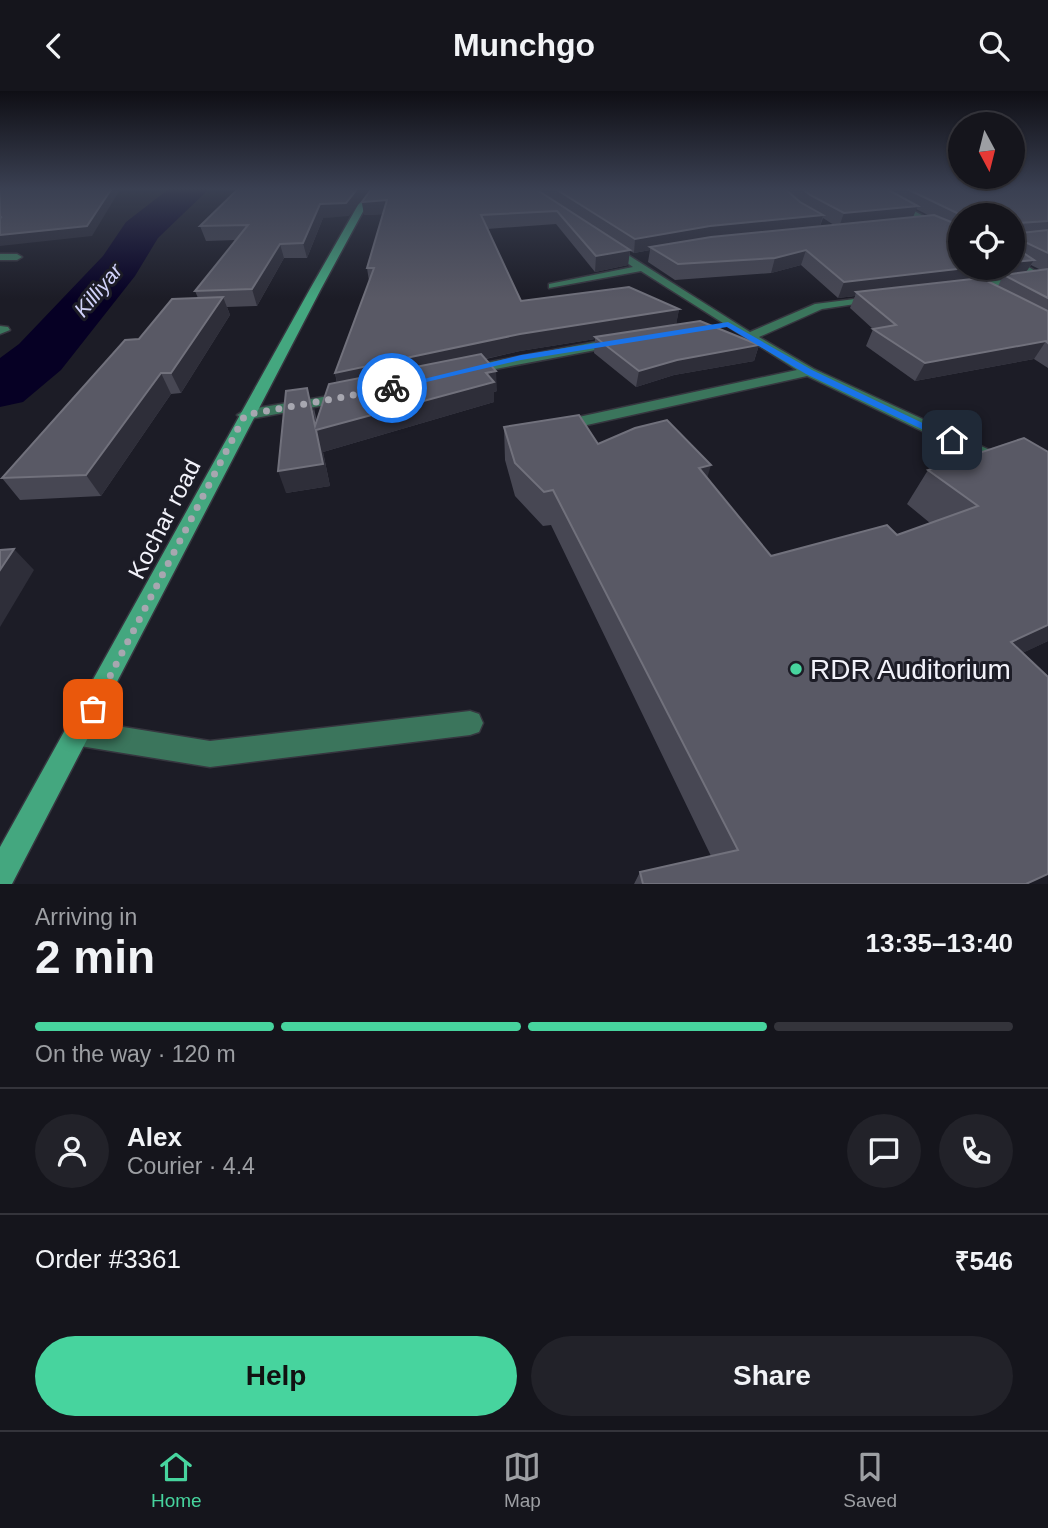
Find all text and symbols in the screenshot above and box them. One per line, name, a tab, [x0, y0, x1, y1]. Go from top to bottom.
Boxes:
icon: back	[35, 27, 73, 65]
text: Munchgo	[453, 27, 595, 63]
icon: search	[975, 27, 1013, 65]
north arrow	[948, 112, 1026, 189]
map controls	[948, 112, 1025, 280]
button: locate	[948, 203, 1025, 280]
water label: Killiyar	[69, 258, 127, 321]
courier	[357, 353, 427, 423]
icon: bike	[373, 369, 411, 407]
pin	[922, 410, 982, 470]
icon: home	[933, 421, 971, 459]
street label: Kochar road	[122, 455, 206, 583]
place label: RDR Auditorium	[810, 654, 1011, 685]
marker: RDR Auditorium	[788, 661, 804, 677]
pin	[63, 679, 123, 739]
icon: bag	[74, 690, 112, 728]
text: Arriving in	[35, 904, 137, 930]
text: 13:35–13:40	[866, 928, 1013, 958]
text: 2 min	[35, 931, 155, 983]
text: On the way · 120 m	[35, 1041, 236, 1067]
button: person	[35, 1114, 109, 1188]
button: chat	[847, 1114, 921, 1188]
button: phone	[939, 1114, 1013, 1188]
text: Alex	[127, 1122, 182, 1152]
text: Courier · 4.4	[127, 1153, 255, 1179]
text: Order #3361	[35, 1244, 181, 1274]
text: ₹546	[955, 1246, 1013, 1276]
button: Help	[35, 1336, 517, 1416]
button: Share	[531, 1336, 1013, 1416]
tab: Home	[151, 1448, 202, 1512]
tab: Map	[503, 1448, 541, 1512]
tab: Saved	[843, 1448, 897, 1512]

